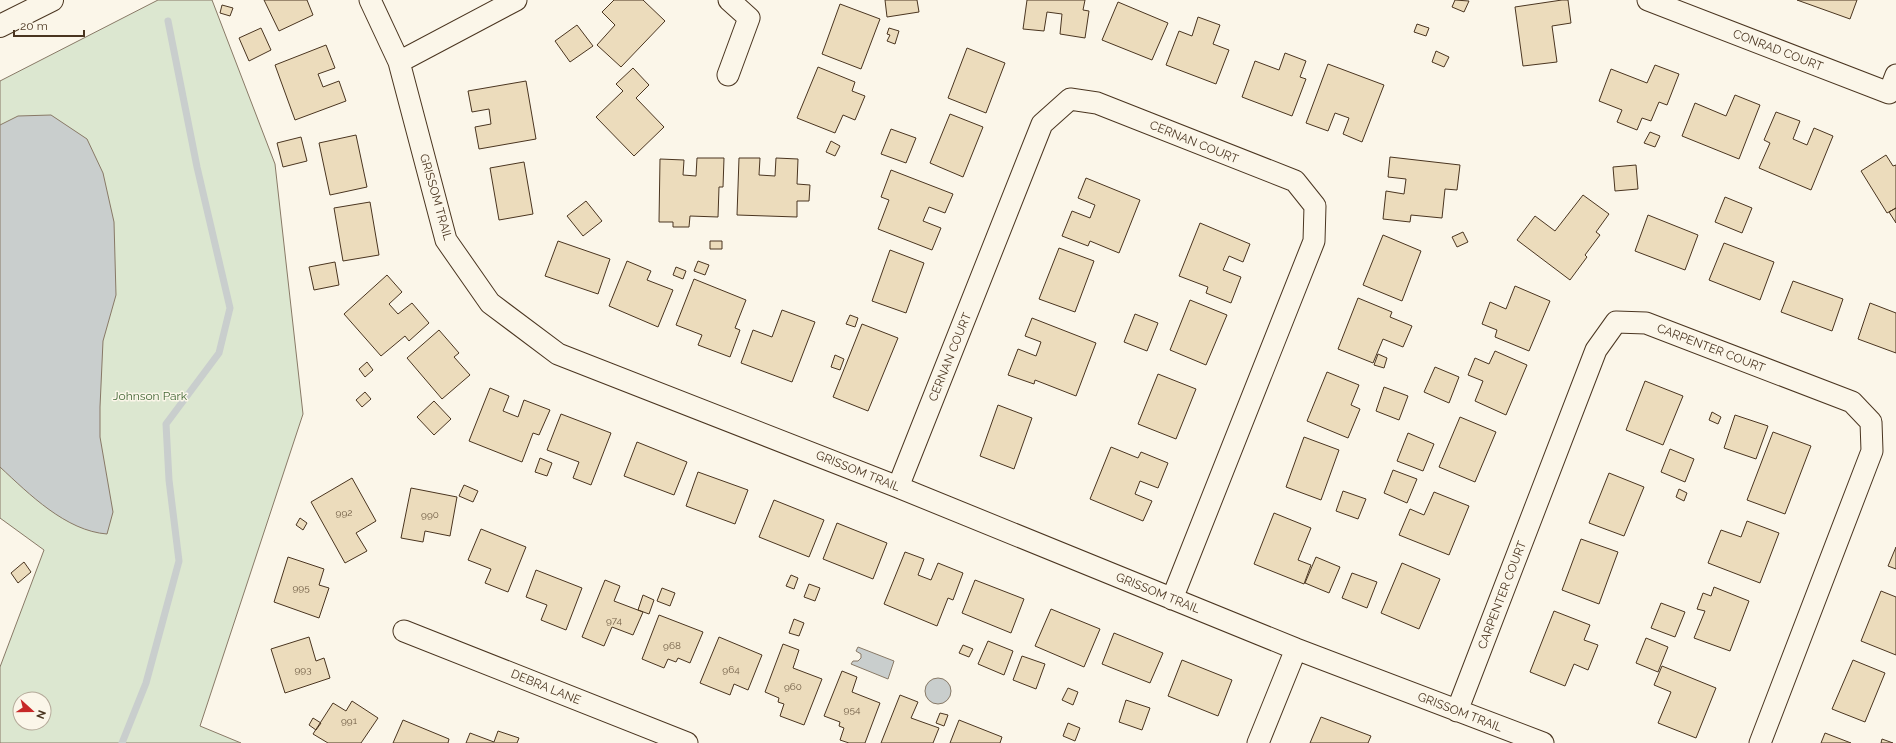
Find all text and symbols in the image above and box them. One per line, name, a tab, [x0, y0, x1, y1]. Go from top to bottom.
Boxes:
scale bar	[14, 12, 84, 38]
text: 20 m	[20, 19, 48, 33]
street label: CONRAD COURT	[1731, 26, 1826, 74]
street label: CERNAN COURT	[1148, 118, 1241, 166]
street label: GRISSOM TRAIL	[417, 152, 455, 242]
street label: CERNAN COURT	[926, 310, 974, 403]
street label: CARPENTER COURT	[1655, 321, 1768, 375]
park label: Johnson Park	[113, 389, 188, 403]
street label: GRISSOM TRAIL	[814, 448, 902, 494]
house number: 992	[336, 507, 352, 518]
house number: 990	[421, 509, 439, 520]
street label: CARPENTER COURT	[1475, 538, 1529, 651]
street label: GRISSOM TRAIL	[1114, 570, 1202, 616]
house number: 995	[292, 582, 310, 593]
house number: 974	[606, 615, 623, 626]
house number: 968	[663, 640, 681, 651]
house number: 993	[294, 664, 312, 675]
house number: 964	[722, 664, 740, 675]
street label: DEBRA LANE	[509, 667, 583, 707]
house number: 960	[784, 681, 802, 692]
street label: GRISSOM TRAIL	[1416, 689, 1504, 735]
north arrow	[12, 691, 52, 731]
house number: 954	[844, 704, 861, 715]
text: N	[33, 708, 48, 721]
house number: 991	[341, 715, 358, 726]

